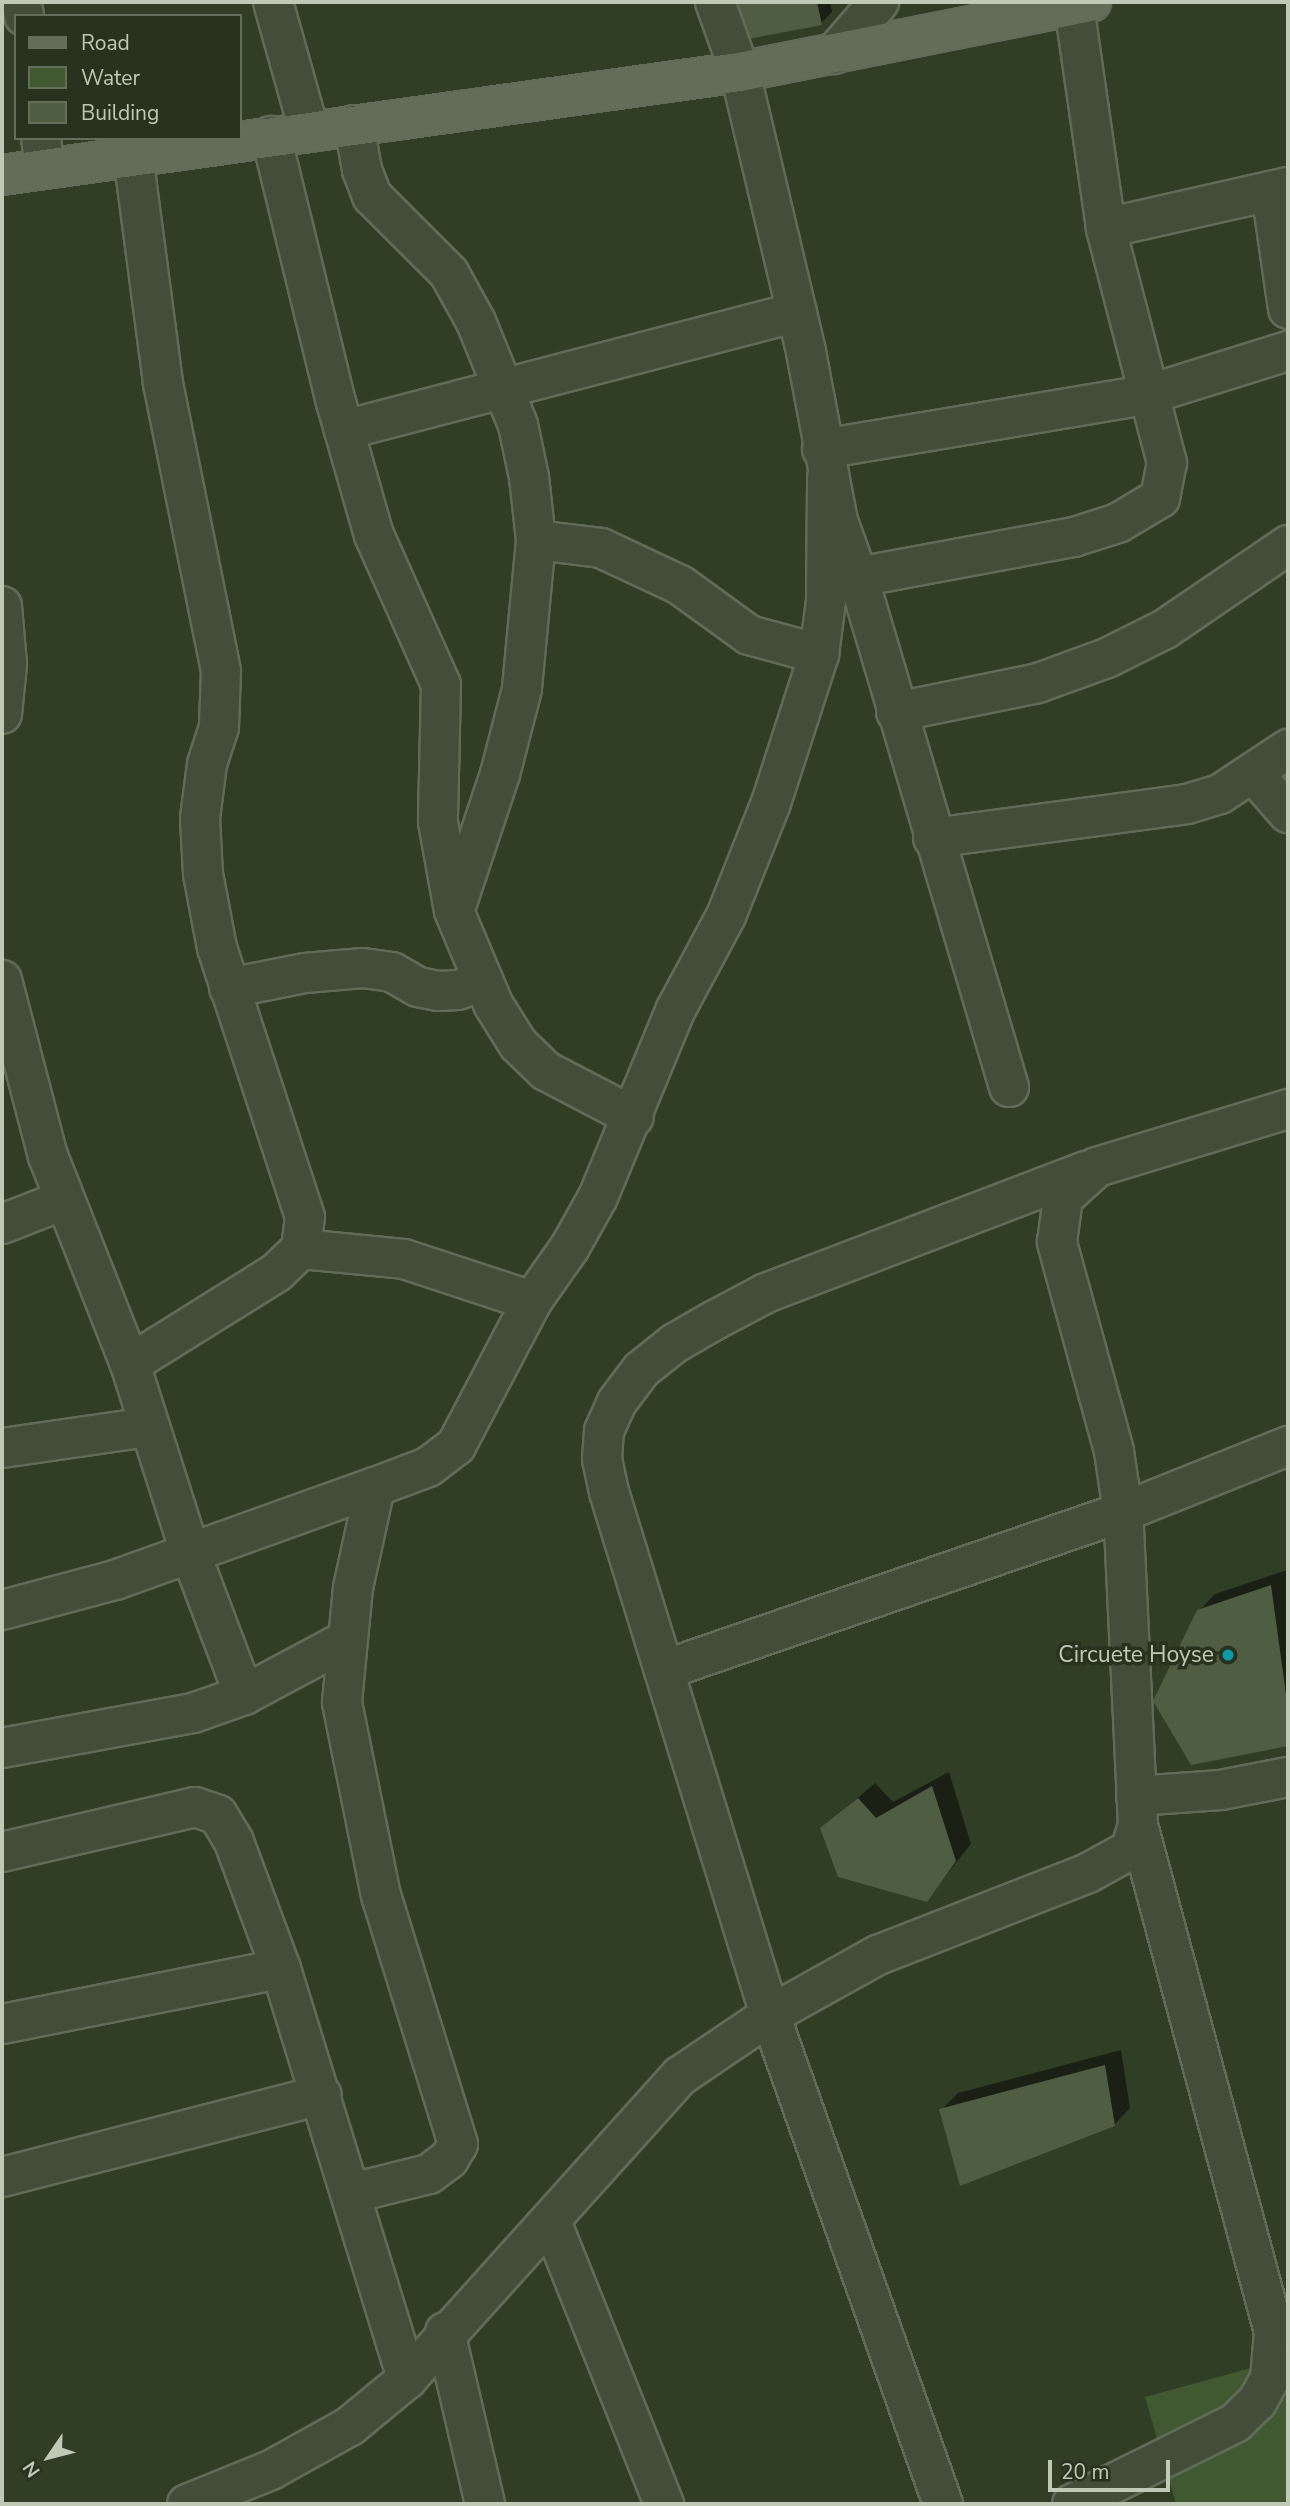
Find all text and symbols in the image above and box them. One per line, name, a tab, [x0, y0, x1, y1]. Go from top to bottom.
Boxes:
legend	[14, 14, 242, 140]
text: Road	[81, 29, 130, 57]
text: Water	[81, 64, 140, 92]
text: Building	[81, 99, 159, 127]
place label: Circuete Hoyse	[1058, 1641, 1214, 1669]
marker: Circuete Hoyse	[1220, 1647, 1236, 1663]
north arrow	[14, 2422, 84, 2492]
scale bar	[1052, 2446, 1174, 2490]
text: N	[17, 2456, 47, 2482]
text: 20 m	[1061, 2458, 1110, 2486]

